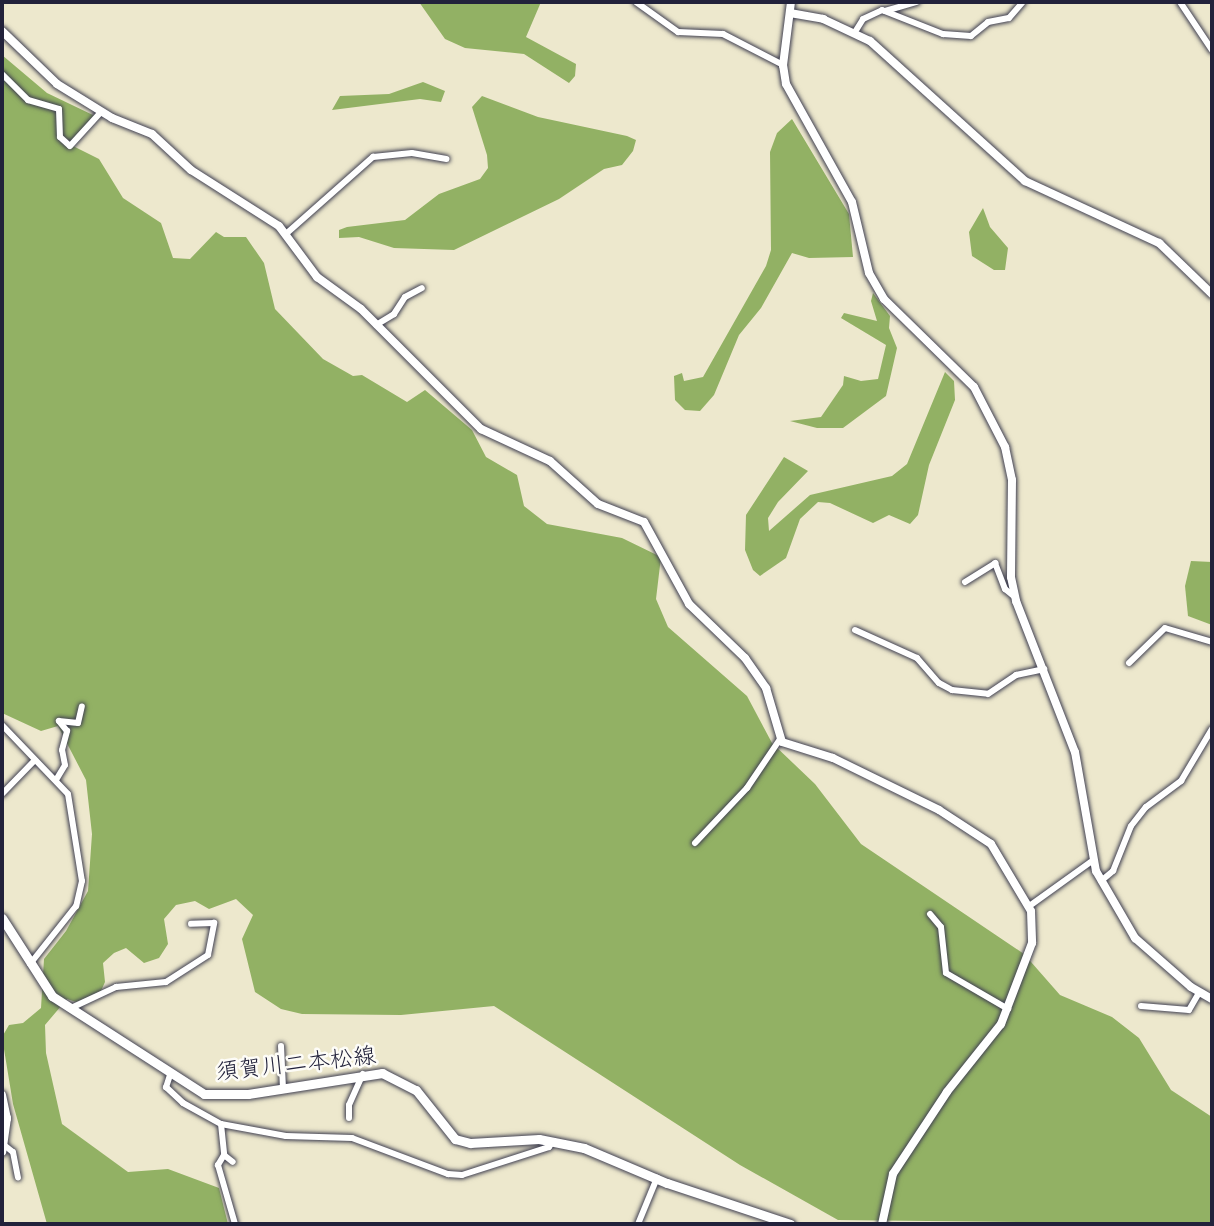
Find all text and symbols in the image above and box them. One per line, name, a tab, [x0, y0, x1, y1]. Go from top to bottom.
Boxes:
street label: 須賀川二本松線	[214, 1044, 378, 1088]

